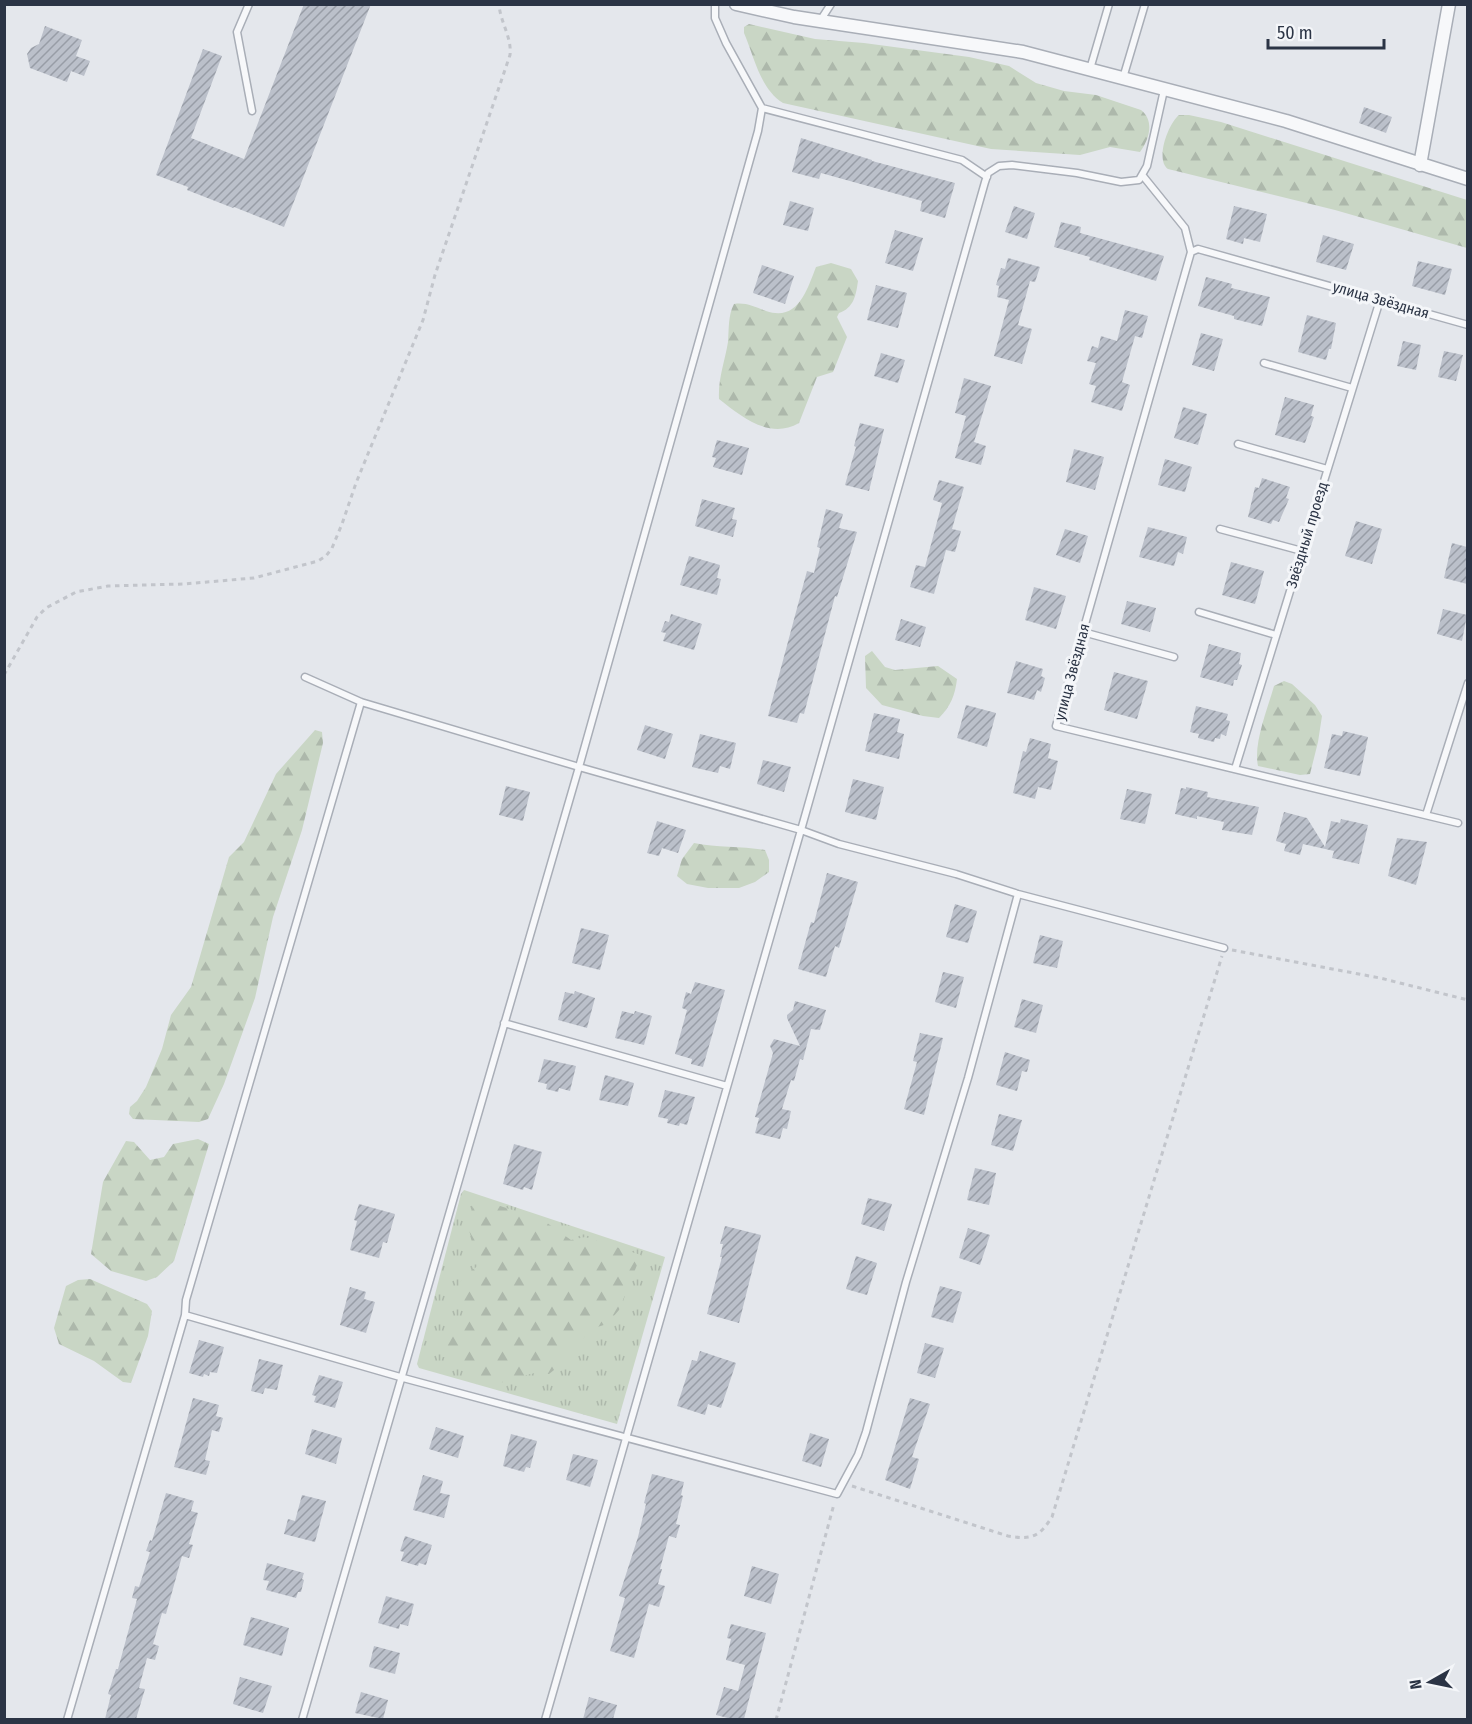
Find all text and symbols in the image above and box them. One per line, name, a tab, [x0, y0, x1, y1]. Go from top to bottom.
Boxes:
scale bar	[1268, 12, 1384, 50]
text: 50 m	[1277, 22, 1313, 44]
street label: улица Звёздная	[1331, 278, 1431, 322]
street label: Звёздный проезд	[1282, 480, 1332, 590]
street label: улица Звёздная	[1050, 622, 1094, 722]
north arrow	[1400, 1652, 1460, 1712]
text: N	[1406, 1678, 1426, 1690]

